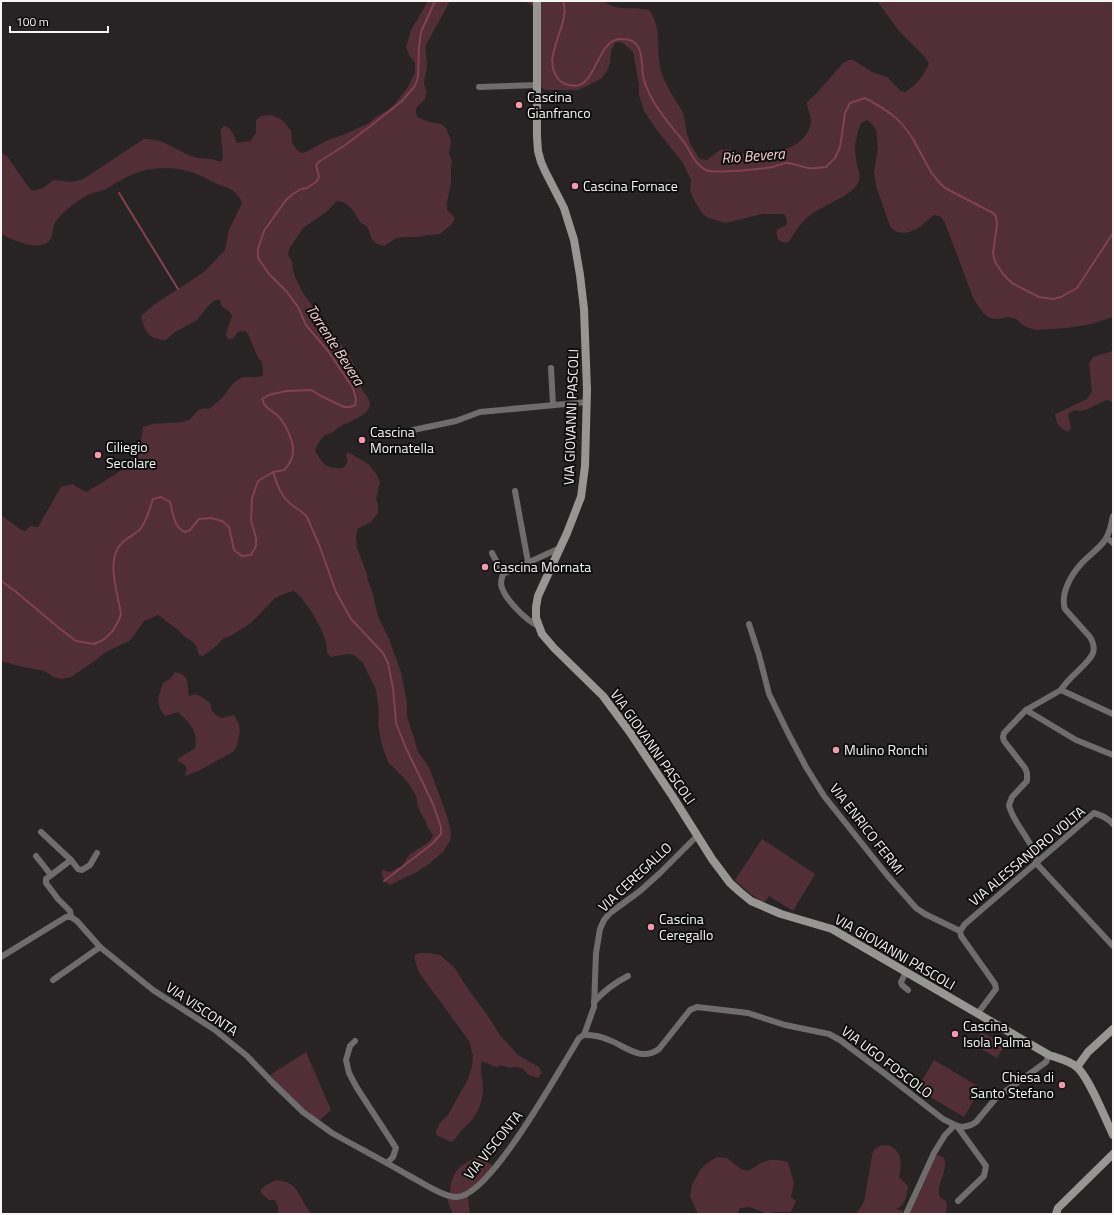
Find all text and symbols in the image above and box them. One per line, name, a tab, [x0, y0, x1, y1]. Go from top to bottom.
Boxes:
scale bar	[10, 8, 108, 34]
text: 100 m	[16, 12, 49, 31]
place label: Cascina Gianfranco	[527, 86, 591, 123]
marker: Cascina Gianfranco	[514, 100, 524, 110]
water label: Rio Bevera	[721, 142, 787, 169]
place label: Cascina Fornace	[583, 175, 678, 196]
marker: Cascina Fornace	[570, 181, 580, 191]
water label: Torrente Bevera	[300, 299, 371, 391]
street label: VIA GIOVANNI PASCOLI	[558, 349, 583, 485]
place label: Cascina Mornatella	[370, 421, 434, 458]
marker: Cascina Mornatella	[357, 435, 367, 445]
place label: Ciliegio Secolare	[106, 436, 156, 473]
marker: Ciliegio Secolare	[93, 450, 103, 460]
place label: Cascina Mornata	[493, 556, 591, 577]
marker: Cascina Mornata	[480, 562, 490, 572]
street label: VIA GIOVANNI PASCOLI	[606, 685, 701, 809]
place label: Mulino Ronchi	[844, 739, 928, 760]
marker: Mulino Ronchi	[831, 745, 841, 755]
street label: VIA ENRICO FERMI	[825, 778, 910, 879]
street label: VIA ALESSANDRO VOLTA	[964, 800, 1090, 911]
street label: VIA CEREGALLO	[593, 837, 676, 916]
place label: Cascina Ceregallo	[659, 908, 713, 945]
street label: VIA GIOVANNI PASCOLI	[831, 908, 960, 995]
marker: Cascina Ceregallo	[646, 922, 656, 932]
street label: VIA VISCONTA	[162, 977, 243, 1041]
place label: Cascina Isola Palma	[963, 1015, 1031, 1052]
street label: VIA UGO FOSCOLO	[837, 1020, 937, 1103]
marker: Cascina Isola Palma	[950, 1029, 960, 1039]
place label: Chiesa di Santo Stefano	[971, 1066, 1054, 1103]
marker: Chiesa di Santo Stefano	[1057, 1080, 1067, 1090]
street label: VIA VISCONTA	[458, 1105, 527, 1184]

